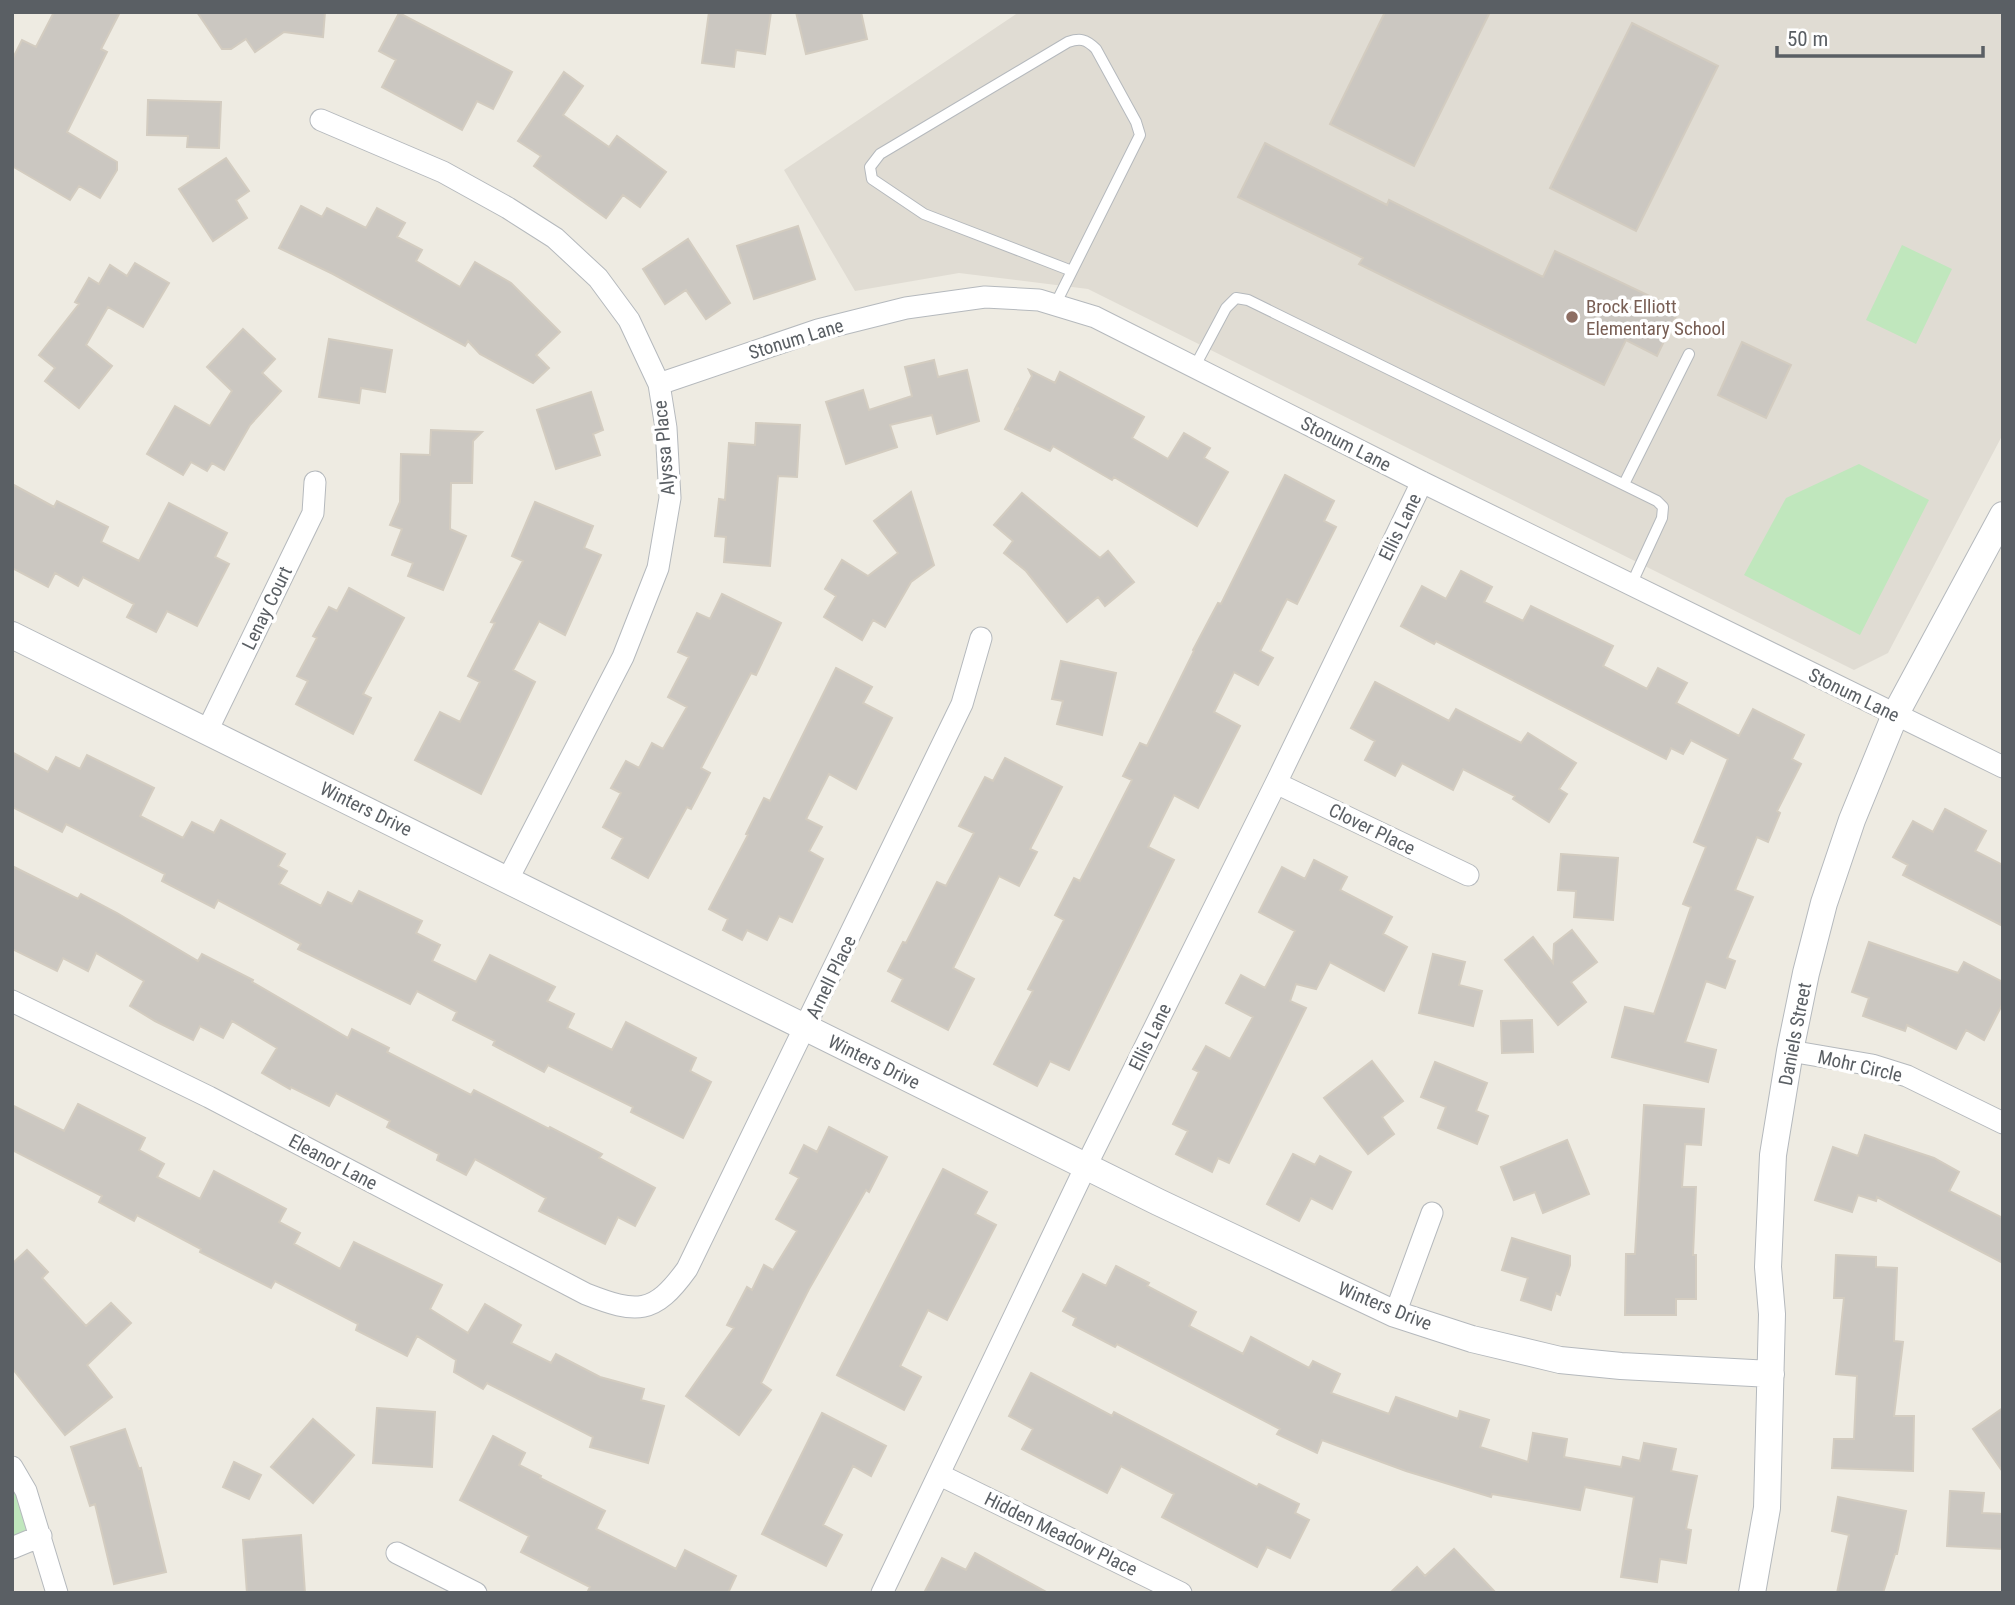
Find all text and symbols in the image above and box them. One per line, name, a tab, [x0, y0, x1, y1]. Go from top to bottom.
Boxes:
scale bar	[1777, 14, 1983, 58]
text: 50 m	[1787, 27, 1828, 51]
place label: Brock Elliott Elementary School	[1586, 295, 1725, 340]
marker: Brock Elliott Elementary School	[1564, 309, 1580, 325]
street label: Stonum Lane	[746, 314, 846, 364]
street label: Alyssa Place	[648, 399, 680, 497]
street label: Stonum Lane	[1297, 411, 1395, 477]
street label: Ellis Lane	[1374, 490, 1426, 564]
street label: Lenay Court	[237, 563, 297, 653]
street label: Stonum Lane	[1805, 663, 1903, 727]
street label: Winters Drive	[316, 777, 416, 841]
street label: Clover Place	[1325, 798, 1419, 860]
street label: Arnell Place	[801, 932, 861, 1022]
street label: Daniels Street	[1774, 981, 1816, 1087]
street label: Ellis Lane	[1124, 1000, 1176, 1074]
street label: Winters Drive	[824, 1030, 924, 1094]
street label: Mohr Circle	[1816, 1045, 1905, 1087]
street label: Eleanor Lane	[285, 1129, 381, 1195]
street label: Winters Drive	[1335, 1277, 1435, 1335]
street label: Hidden Meadow Place	[981, 1487, 1141, 1581]

